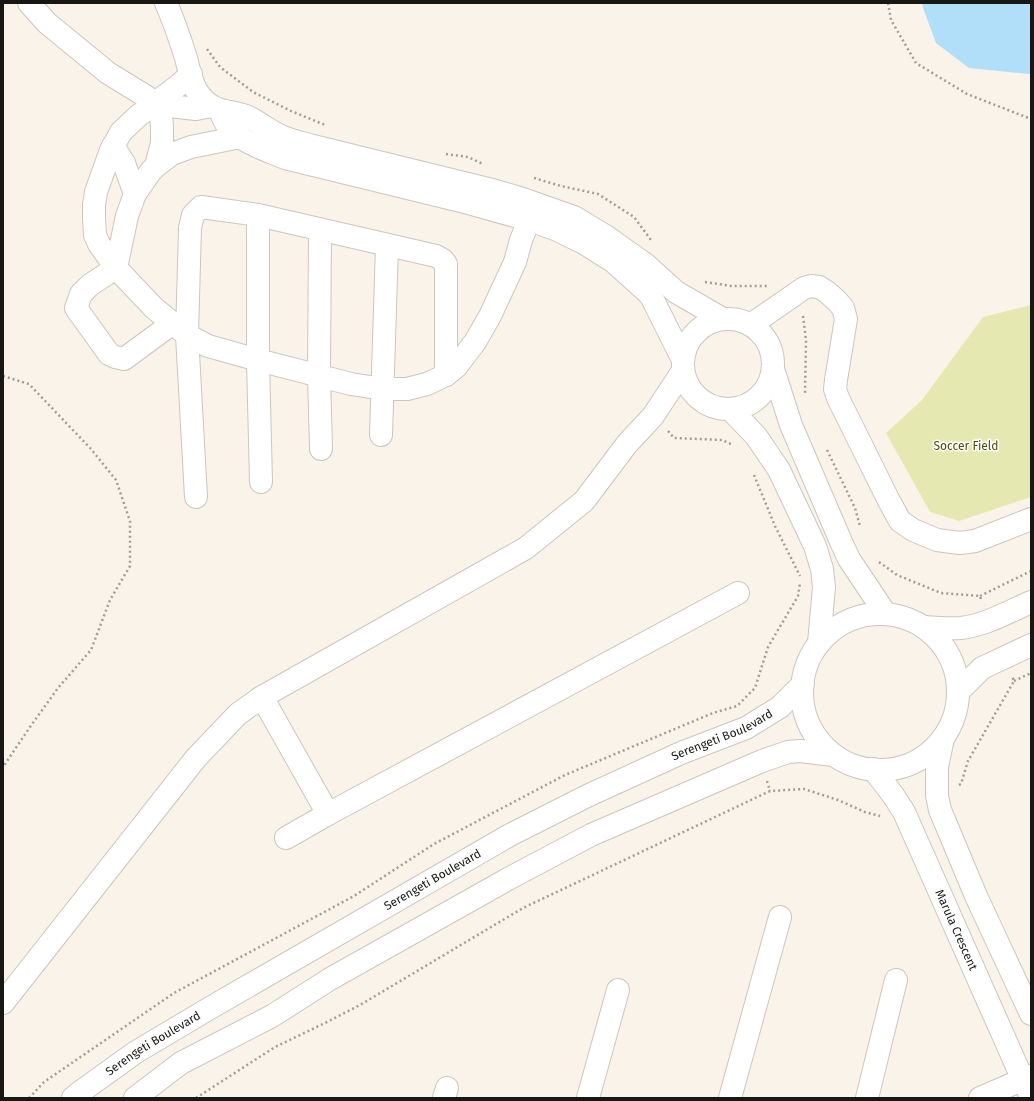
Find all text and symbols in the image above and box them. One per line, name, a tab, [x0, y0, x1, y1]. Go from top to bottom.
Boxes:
park label: Soccer Field	[934, 439, 998, 453]
street label: Serengeti Boulevard	[669, 706, 775, 763]
street label: Serengeti Boulevard	[382, 846, 483, 913]
street label: Marula Crescent	[932, 887, 981, 973]
street label: Serengeti Boulevard	[103, 1008, 203, 1079]

